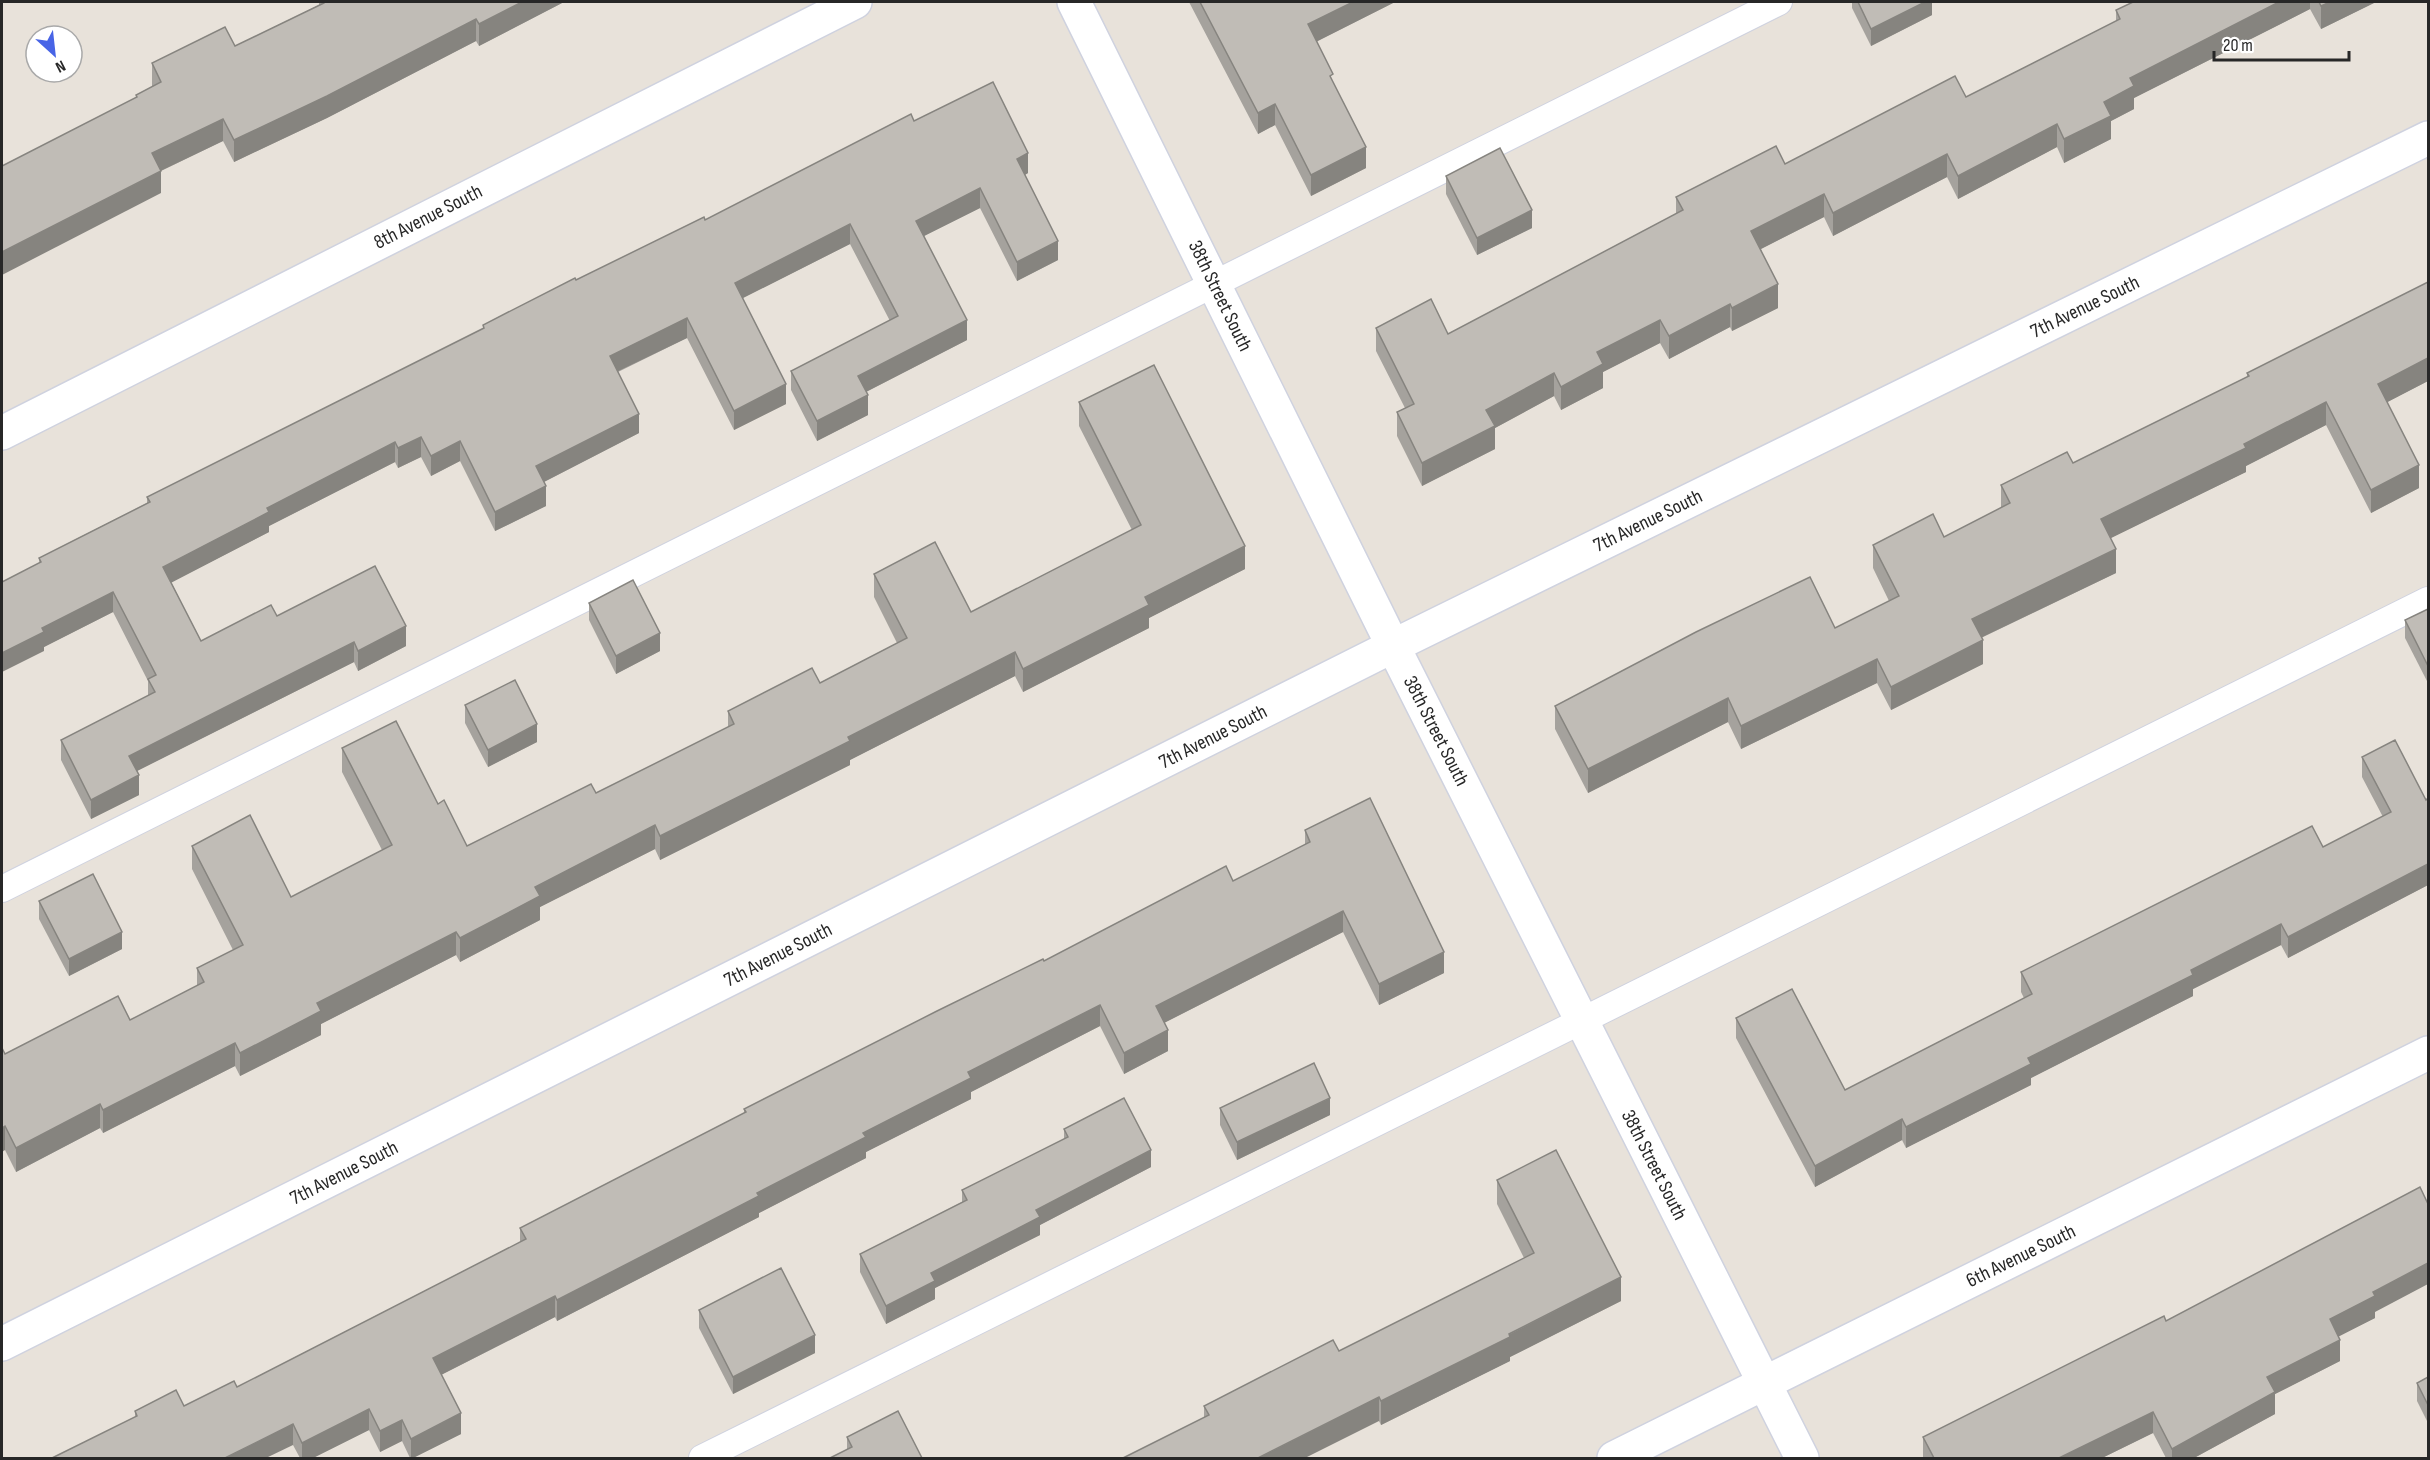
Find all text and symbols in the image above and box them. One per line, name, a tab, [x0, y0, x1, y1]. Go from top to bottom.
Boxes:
north arrow	[24, 24, 84, 84]
scale bar	[2214, 24, 2349, 62]
text: 20 m	[2223, 35, 2253, 56]
text: N	[52, 56, 68, 76]
street label: 8th Avenue South	[370, 179, 486, 255]
street label: 38th Street South	[1183, 237, 1257, 355]
street label: 7th Avenue South	[2027, 270, 2143, 344]
street label: 7th Avenue South	[1590, 484, 1706, 558]
street label: 38th Street South	[1398, 672, 1474, 790]
street label: 7th Avenue South	[1155, 700, 1271, 774]
street label: 7th Avenue South	[720, 918, 836, 992]
street label: 38th Street South	[1616, 1106, 1692, 1224]
street label: 7th Avenue South	[286, 1136, 402, 1210]
street label: 6th Avenue South	[1962, 1219, 2080, 1293]

